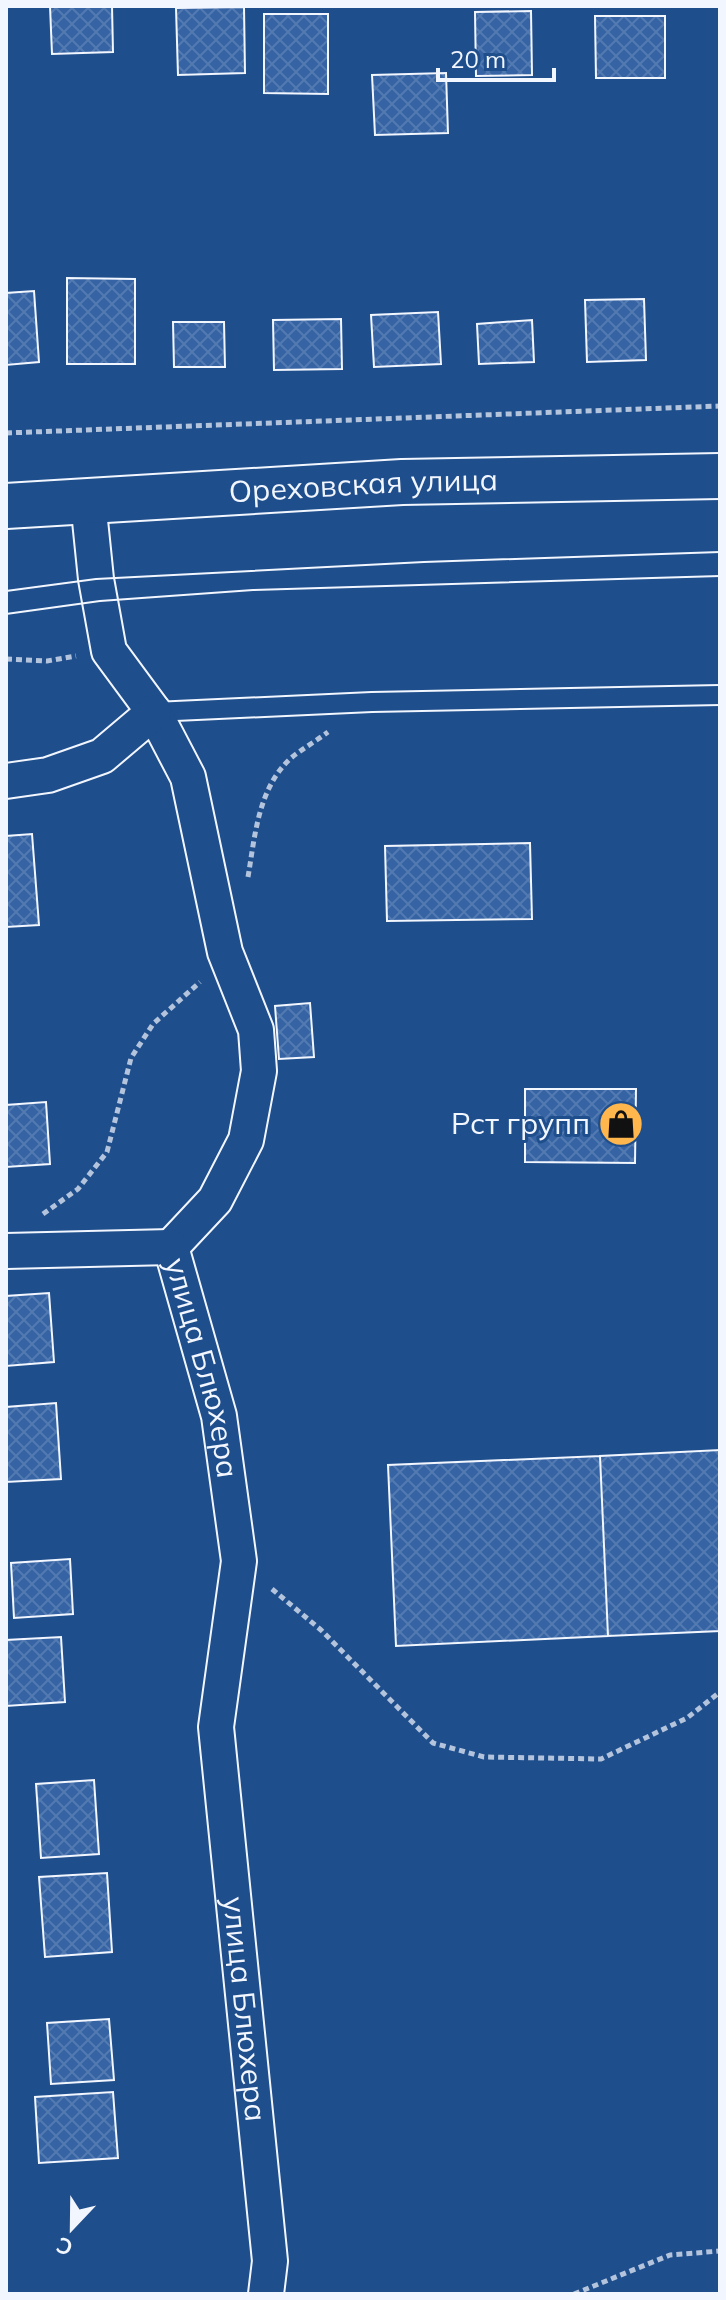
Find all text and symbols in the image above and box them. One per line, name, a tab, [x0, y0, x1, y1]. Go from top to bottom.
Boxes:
scale bar	[438, 32, 554, 82]
text: 20 m	[450, 44, 506, 74]
street label: Ореховская улица	[228, 460, 498, 510]
shop icon: Рст групп	[597, 1100, 645, 1148]
place label: Рст групп	[451, 1104, 590, 1142]
street label: улица Блюхера	[157, 1253, 247, 1480]
street label: улица Блюхера	[215, 1895, 276, 2123]
north arrow	[32, 2188, 112, 2268]
text: С	[52, 2231, 77, 2262]

